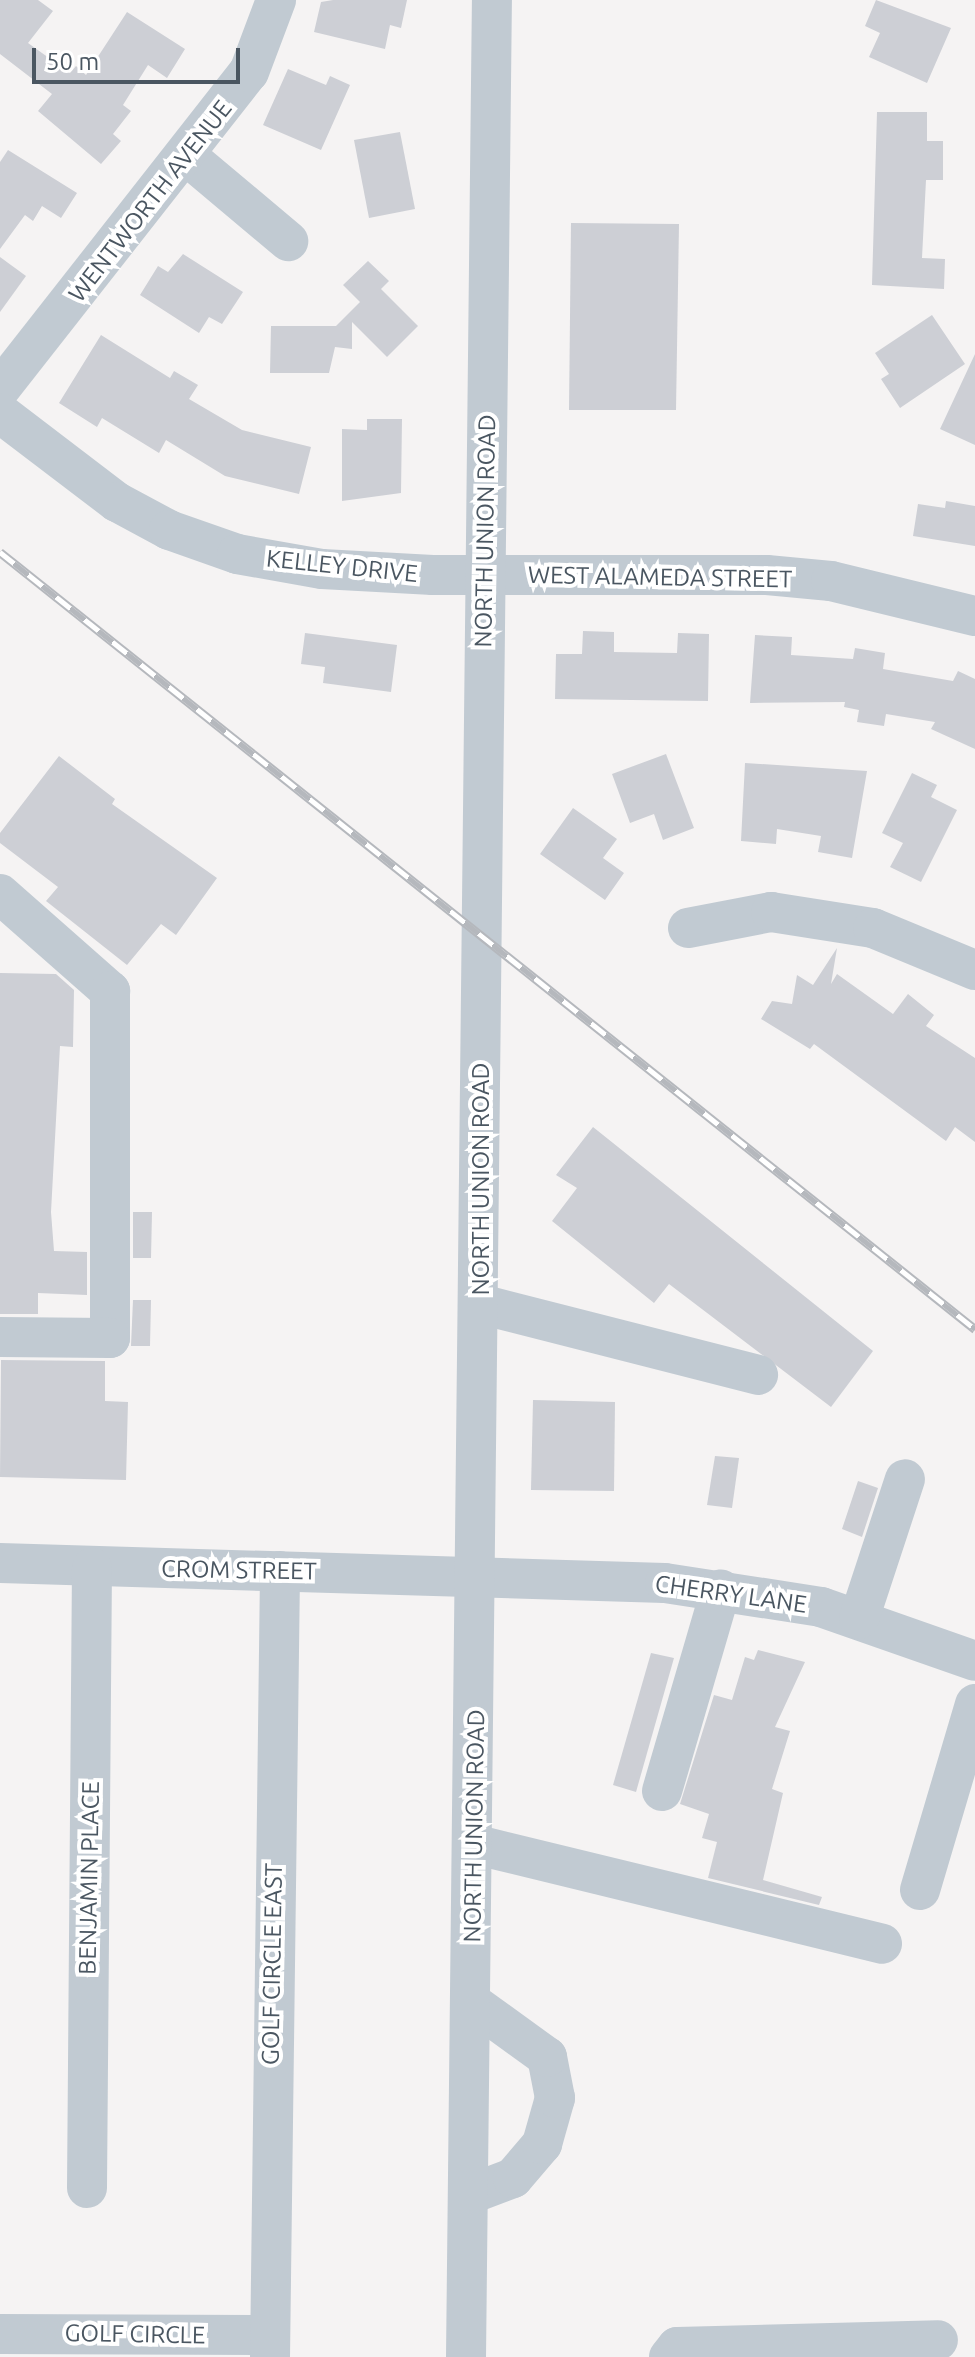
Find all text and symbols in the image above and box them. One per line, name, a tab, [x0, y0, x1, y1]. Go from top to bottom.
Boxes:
scale bar	[36, 32, 244, 82]
text: 50 m	[46, 48, 99, 75]
street label: WENTWORTH AVENUE	[62, 94, 238, 308]
street label: NORTH UNION ROAD	[469, 414, 501, 648]
street label: KELLEY DRIVE	[265, 544, 419, 588]
street label: WEST ALAMEDA STREET	[528, 560, 792, 594]
street label: NORTH UNION ROAD	[467, 1062, 495, 1296]
street label: CROM STREET	[161, 1554, 317, 1586]
street label: CHERRY LANE	[653, 1569, 809, 1619]
street label: NORTH UNION ROAD	[458, 1709, 490, 1943]
street label: BENJAMIN PLACE	[73, 1781, 105, 1975]
street label: GOLF CIRCLE EAST	[256, 1863, 288, 2065]
street label: GOLF CIRCLE	[64, 2318, 206, 2350]

